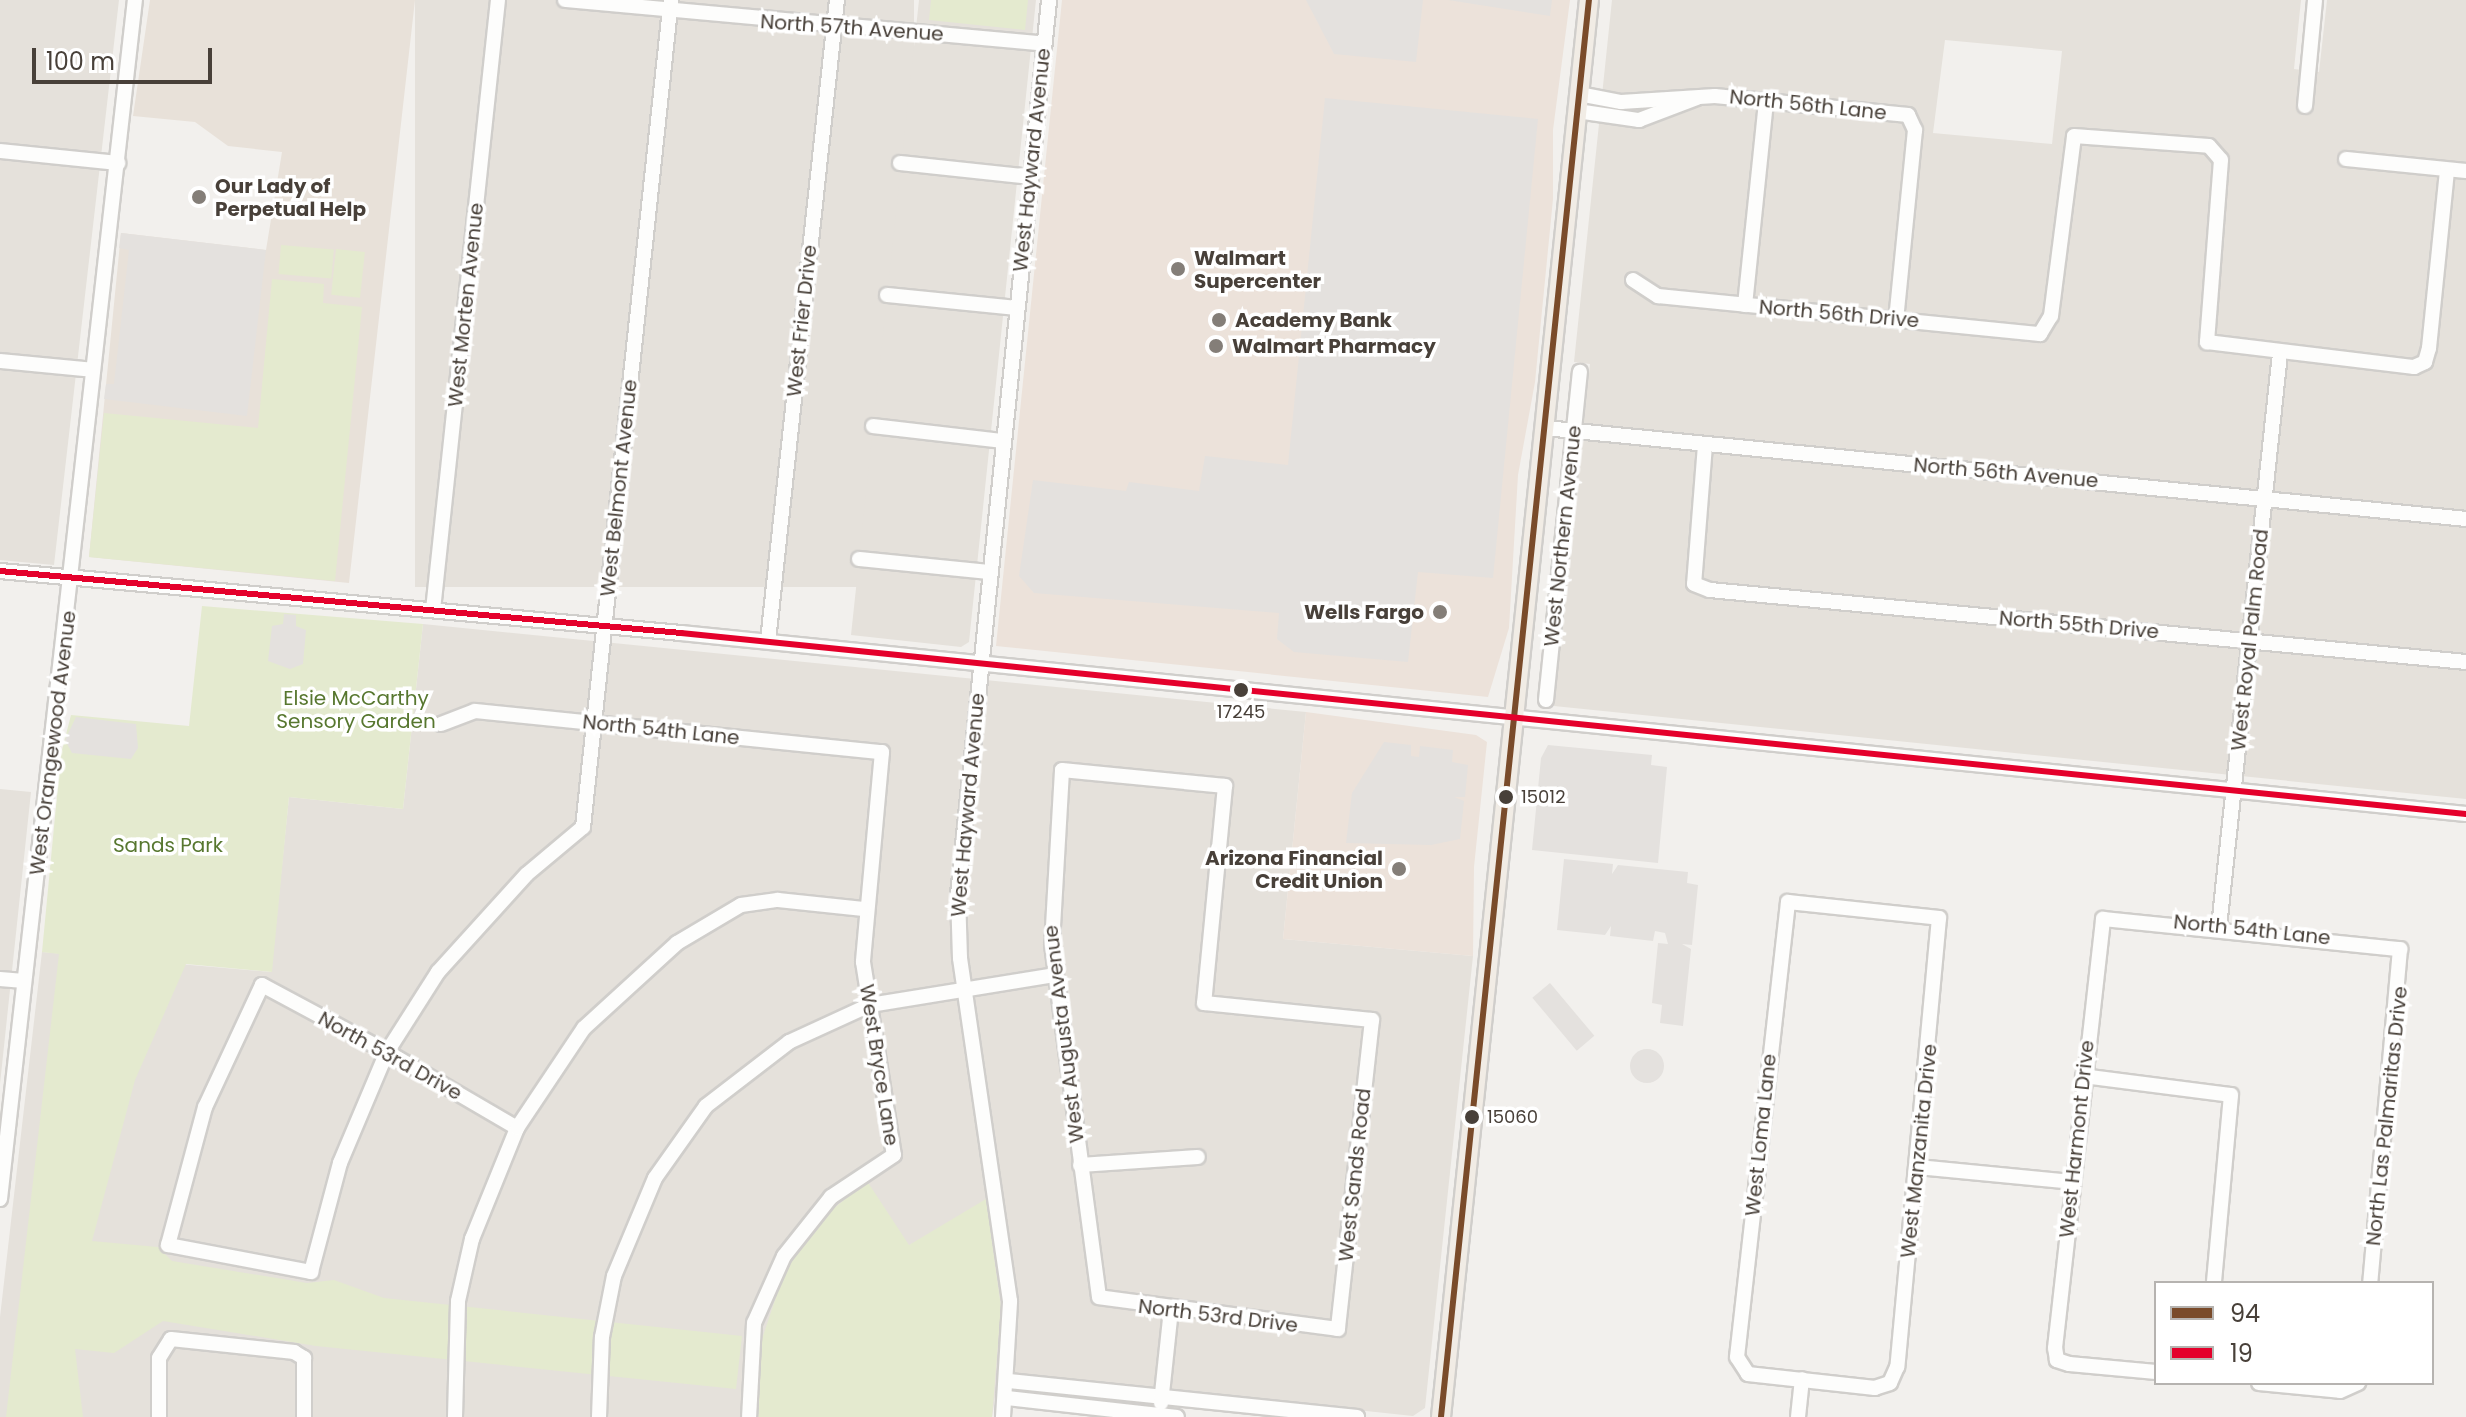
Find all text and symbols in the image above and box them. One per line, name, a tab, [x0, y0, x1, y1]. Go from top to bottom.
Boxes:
street label: North 57th Avenue	[760, 10, 944, 46]
scale bar	[36, 32, 216, 82]
text: 100 m	[46, 45, 115, 78]
street label: West Hayward Avenue	[1008, 47, 1056, 273]
street label: North 56th Lane	[1728, 85, 1888, 125]
place label: Our Lady of Perpetual Help	[215, 174, 366, 221]
marker: Our Lady of Perpetual Help	[190, 188, 208, 206]
street label: West Morten Avenue	[443, 202, 489, 408]
street label: West Frier Drive	[782, 244, 822, 398]
place label: Walmart Supercenter	[1194, 246, 1321, 293]
marker: Walmart Supercenter	[1169, 260, 1187, 278]
street label: North 56th Drive	[1758, 295, 1920, 333]
place label: Academy Bank	[1235, 308, 1392, 332]
marker: Academy Bank	[1210, 311, 1228, 329]
place label: Walmart Pharmacy	[1232, 334, 1436, 358]
marker: Walmart Pharmacy	[1207, 337, 1225, 355]
street label: West Belmont Avenue	[596, 378, 642, 598]
street label: West Northern Avenue	[1539, 424, 1587, 648]
street label: North 56th Avenue	[1913, 453, 2099, 493]
street label: West Royal Palm Road	[2226, 528, 2274, 752]
place label: Wells Fargo	[1304, 600, 1424, 624]
marker: Wells Fargo	[1431, 603, 1449, 621]
street label: North 55th Drive	[1998, 606, 2160, 644]
street label: West Orangewood Avenue	[25, 609, 81, 877]
marker: 17245	[1233, 682, 1249, 698]
park label: Elsie McCarthy Sensory Garden	[276, 687, 436, 734]
street label: West Hayward Avenue	[946, 692, 990, 918]
place label: 17245	[1217, 701, 1265, 723]
street label: North 54th Lane	[581, 710, 741, 750]
place label: 15012	[1521, 786, 1565, 808]
marker: 15012	[1498, 789, 1514, 805]
park label: Sands Park	[113, 833, 223, 857]
place label: Arizona Financial Credit Union	[1205, 846, 1383, 893]
marker: Arizona Financial Credit Union	[1390, 860, 1408, 878]
street label: North 54th Lane	[2172, 910, 2332, 950]
street label: West Augusta Avenue	[1039, 924, 1089, 1144]
street label: West Bryce Lane	[854, 983, 904, 1147]
street label: North Las Palmaritas Drive	[2361, 985, 2413, 1247]
street label: North 53rd Drive	[314, 1007, 466, 1105]
street label: West Harmont Drive	[2055, 1039, 2099, 1239]
street label: West Manzanita Drive	[1896, 1043, 1942, 1259]
street label: West Loma Lane	[1741, 1053, 1781, 1217]
street label: West Sands Road	[1334, 1087, 1376, 1263]
place label: 15060	[1487, 1106, 1538, 1128]
marker: 15060	[1464, 1109, 1480, 1125]
legend	[2154, 1281, 2434, 1385]
street label: North 53rd Drive	[1137, 1294, 1299, 1338]
text: 94	[2230, 1297, 2260, 1330]
text: 19	[2230, 1337, 2253, 1370]

